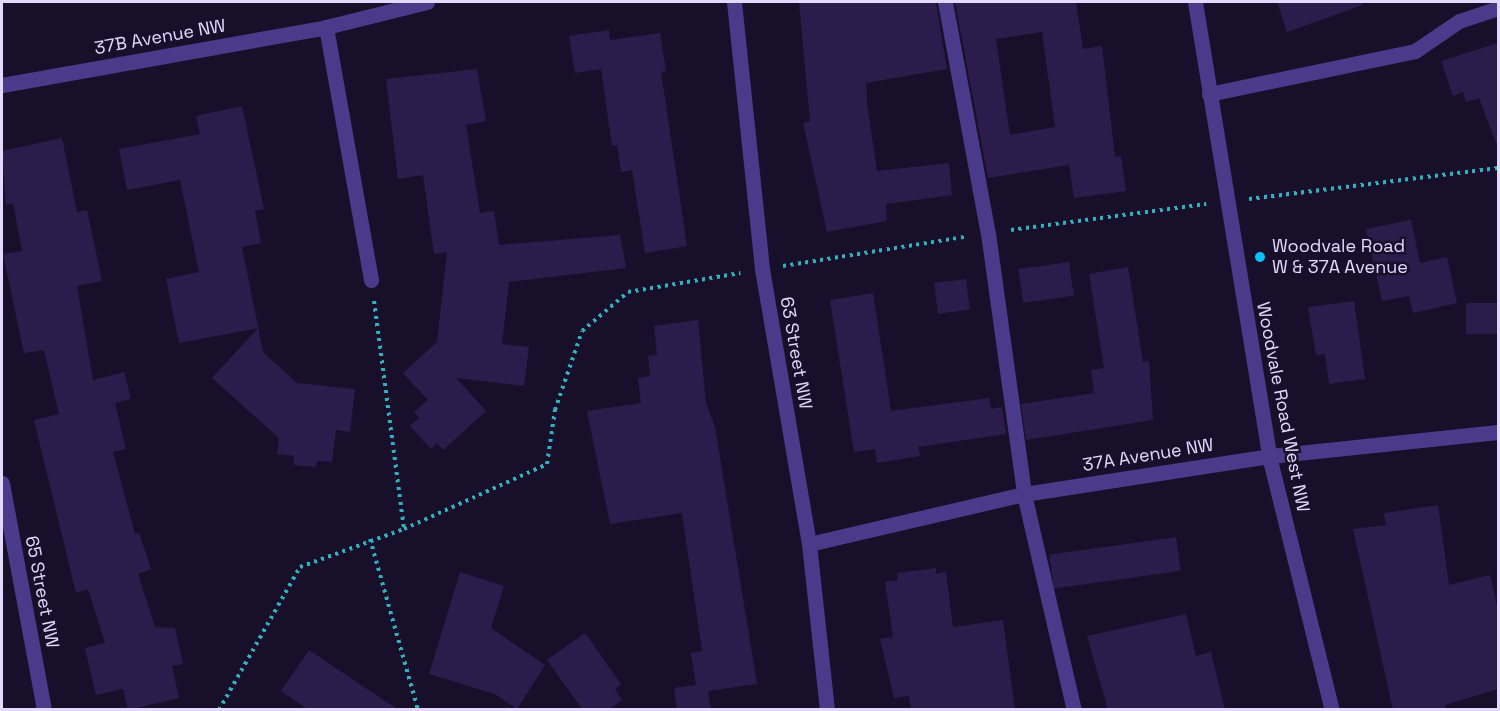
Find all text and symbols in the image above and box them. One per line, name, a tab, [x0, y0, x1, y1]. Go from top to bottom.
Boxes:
street label: 37B Avenue NW	[92, 15, 228, 59]
place label: Woodvale Road W & 37A Avenue	[1272, 236, 1408, 278]
marker: Woodvale Road W & 37A Avenue	[1253, 250, 1267, 264]
street label: 63 Street NW	[775, 295, 817, 411]
street label: Woodvale Road West NW	[1252, 300, 1314, 514]
street label: 37A Avenue NW	[1081, 434, 1215, 476]
street label: 65 Street NW	[21, 534, 63, 650]

